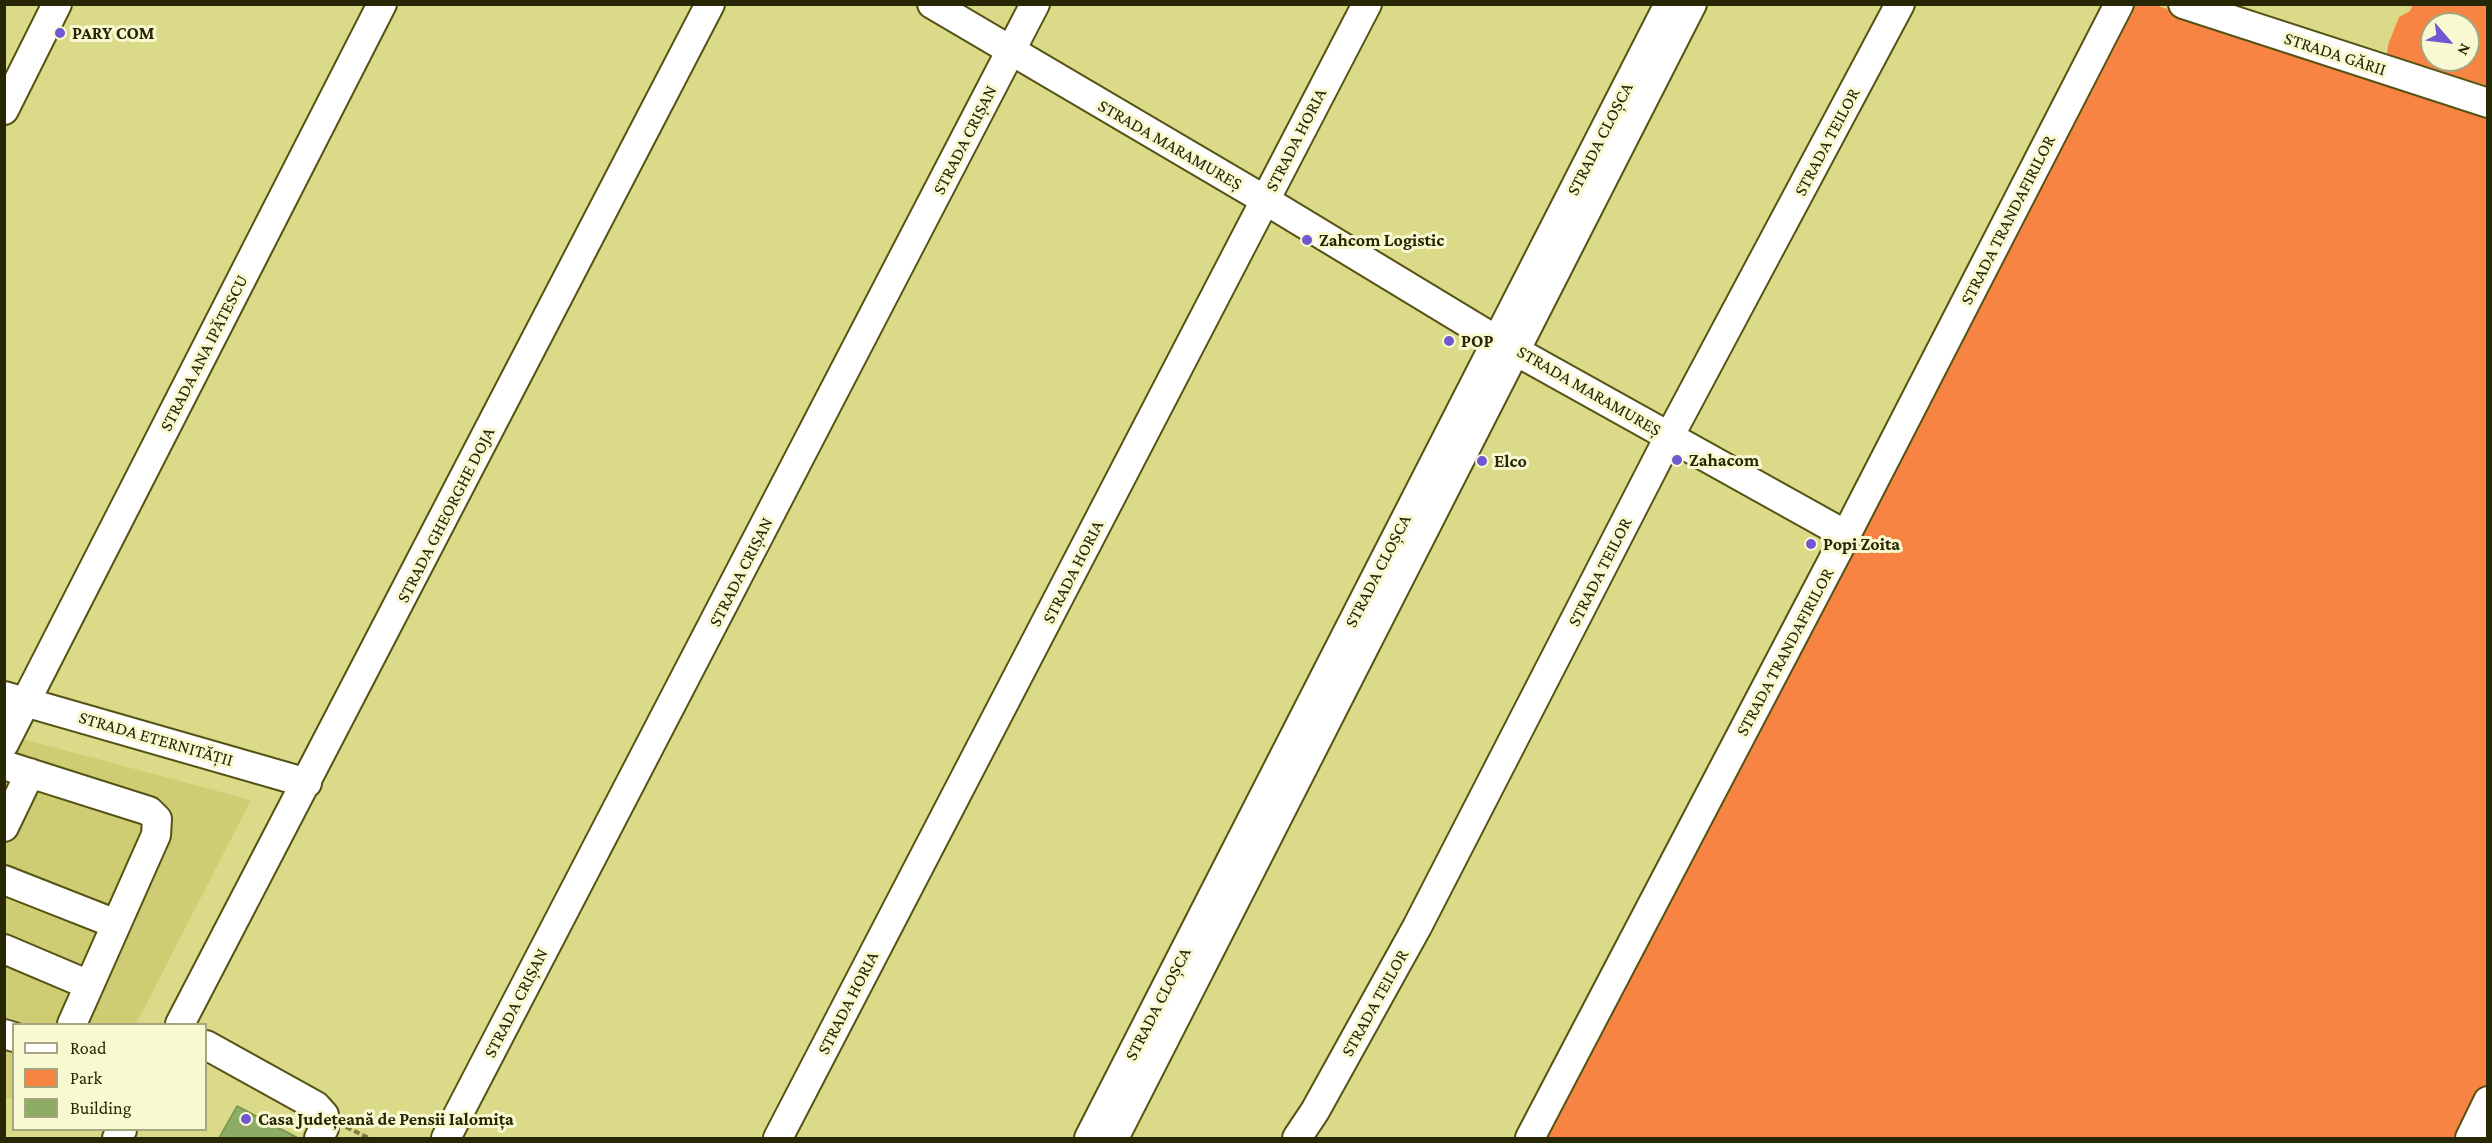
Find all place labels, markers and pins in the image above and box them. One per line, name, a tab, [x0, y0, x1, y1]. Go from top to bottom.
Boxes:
place label: PARY COM	[72, 22, 154, 44]
marker: PARY COM	[53, 26, 67, 40]
place label: Zahcom Logistic	[1319, 229, 1444, 251]
marker: Zahcom Logistic	[1300, 233, 1314, 247]
place label: POP	[1461, 330, 1493, 352]
marker: POP	[1442, 334, 1456, 348]
place label: Zahacom	[1689, 449, 1759, 471]
place label: Elco	[1494, 450, 1527, 472]
marker: Zahacom	[1670, 453, 1684, 467]
marker: Elco	[1475, 454, 1489, 468]
place label: Popi Zoita	[1823, 533, 1900, 555]
marker: Popi Zoita	[1804, 537, 1818, 551]
place label: Casa Județeană de Pensii Ialomița	[258, 1108, 514, 1130]
marker: Casa Județeană de Pensii Ialomița	[239, 1112, 253, 1126]

